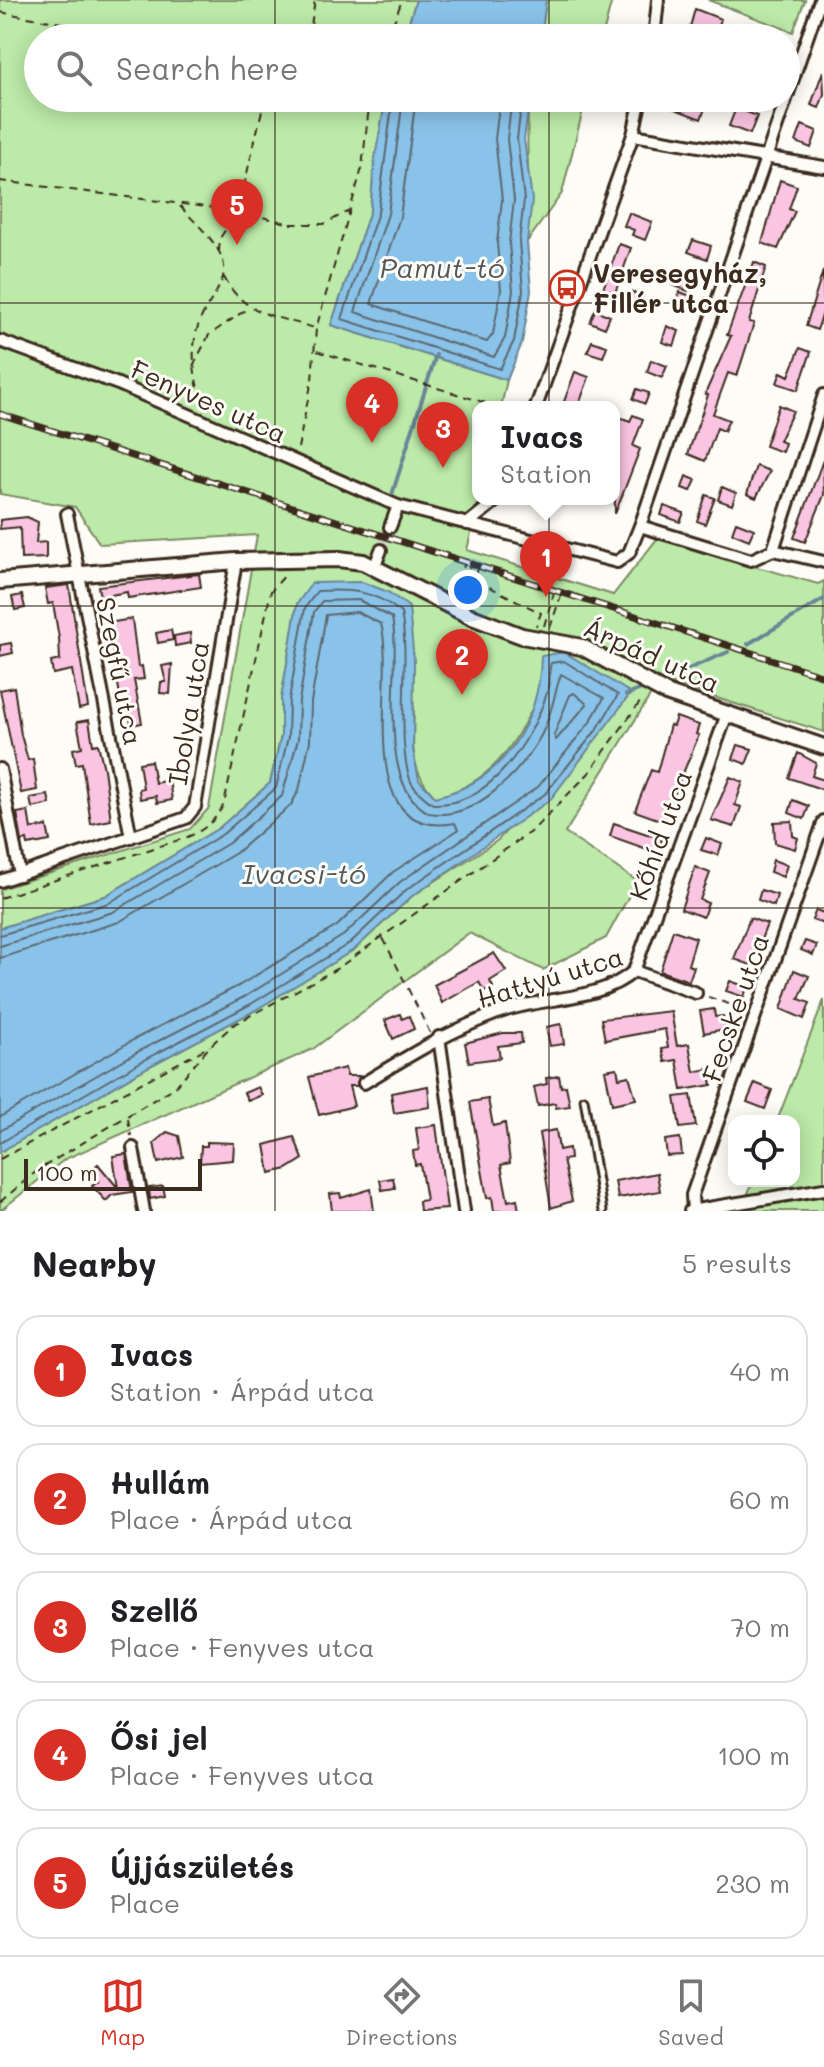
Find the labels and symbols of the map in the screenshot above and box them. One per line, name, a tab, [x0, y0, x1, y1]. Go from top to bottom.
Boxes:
pin: 5	[211, 179, 263, 245]
water label: Pamut-tó	[379, 249, 505, 285]
place label: Veresegyház, Fillér utca	[593, 256, 767, 320]
bus stop icon: Veresegyház, Fillér utca	[548, 269, 586, 307]
street label: Fenyves utca	[126, 352, 292, 450]
pin: 4	[346, 377, 398, 443]
pin: 3	[417, 402, 469, 468]
pin: 1	[520, 531, 572, 597]
your location	[448, 570, 488, 610]
street label: Szegfű utca	[89, 594, 151, 748]
street label: Árpád utca	[579, 610, 725, 700]
pin: 2	[436, 629, 488, 695]
street label: Ibolya utca	[160, 639, 216, 787]
street label: Kőhíd utca	[621, 765, 699, 905]
water label: Ivacsi-tó	[242, 855, 366, 891]
street label: Fecske utca	[694, 930, 776, 1086]
street label: Hattyú utca	[473, 939, 627, 1015]
scale bar	[24, 1155, 202, 1191]

